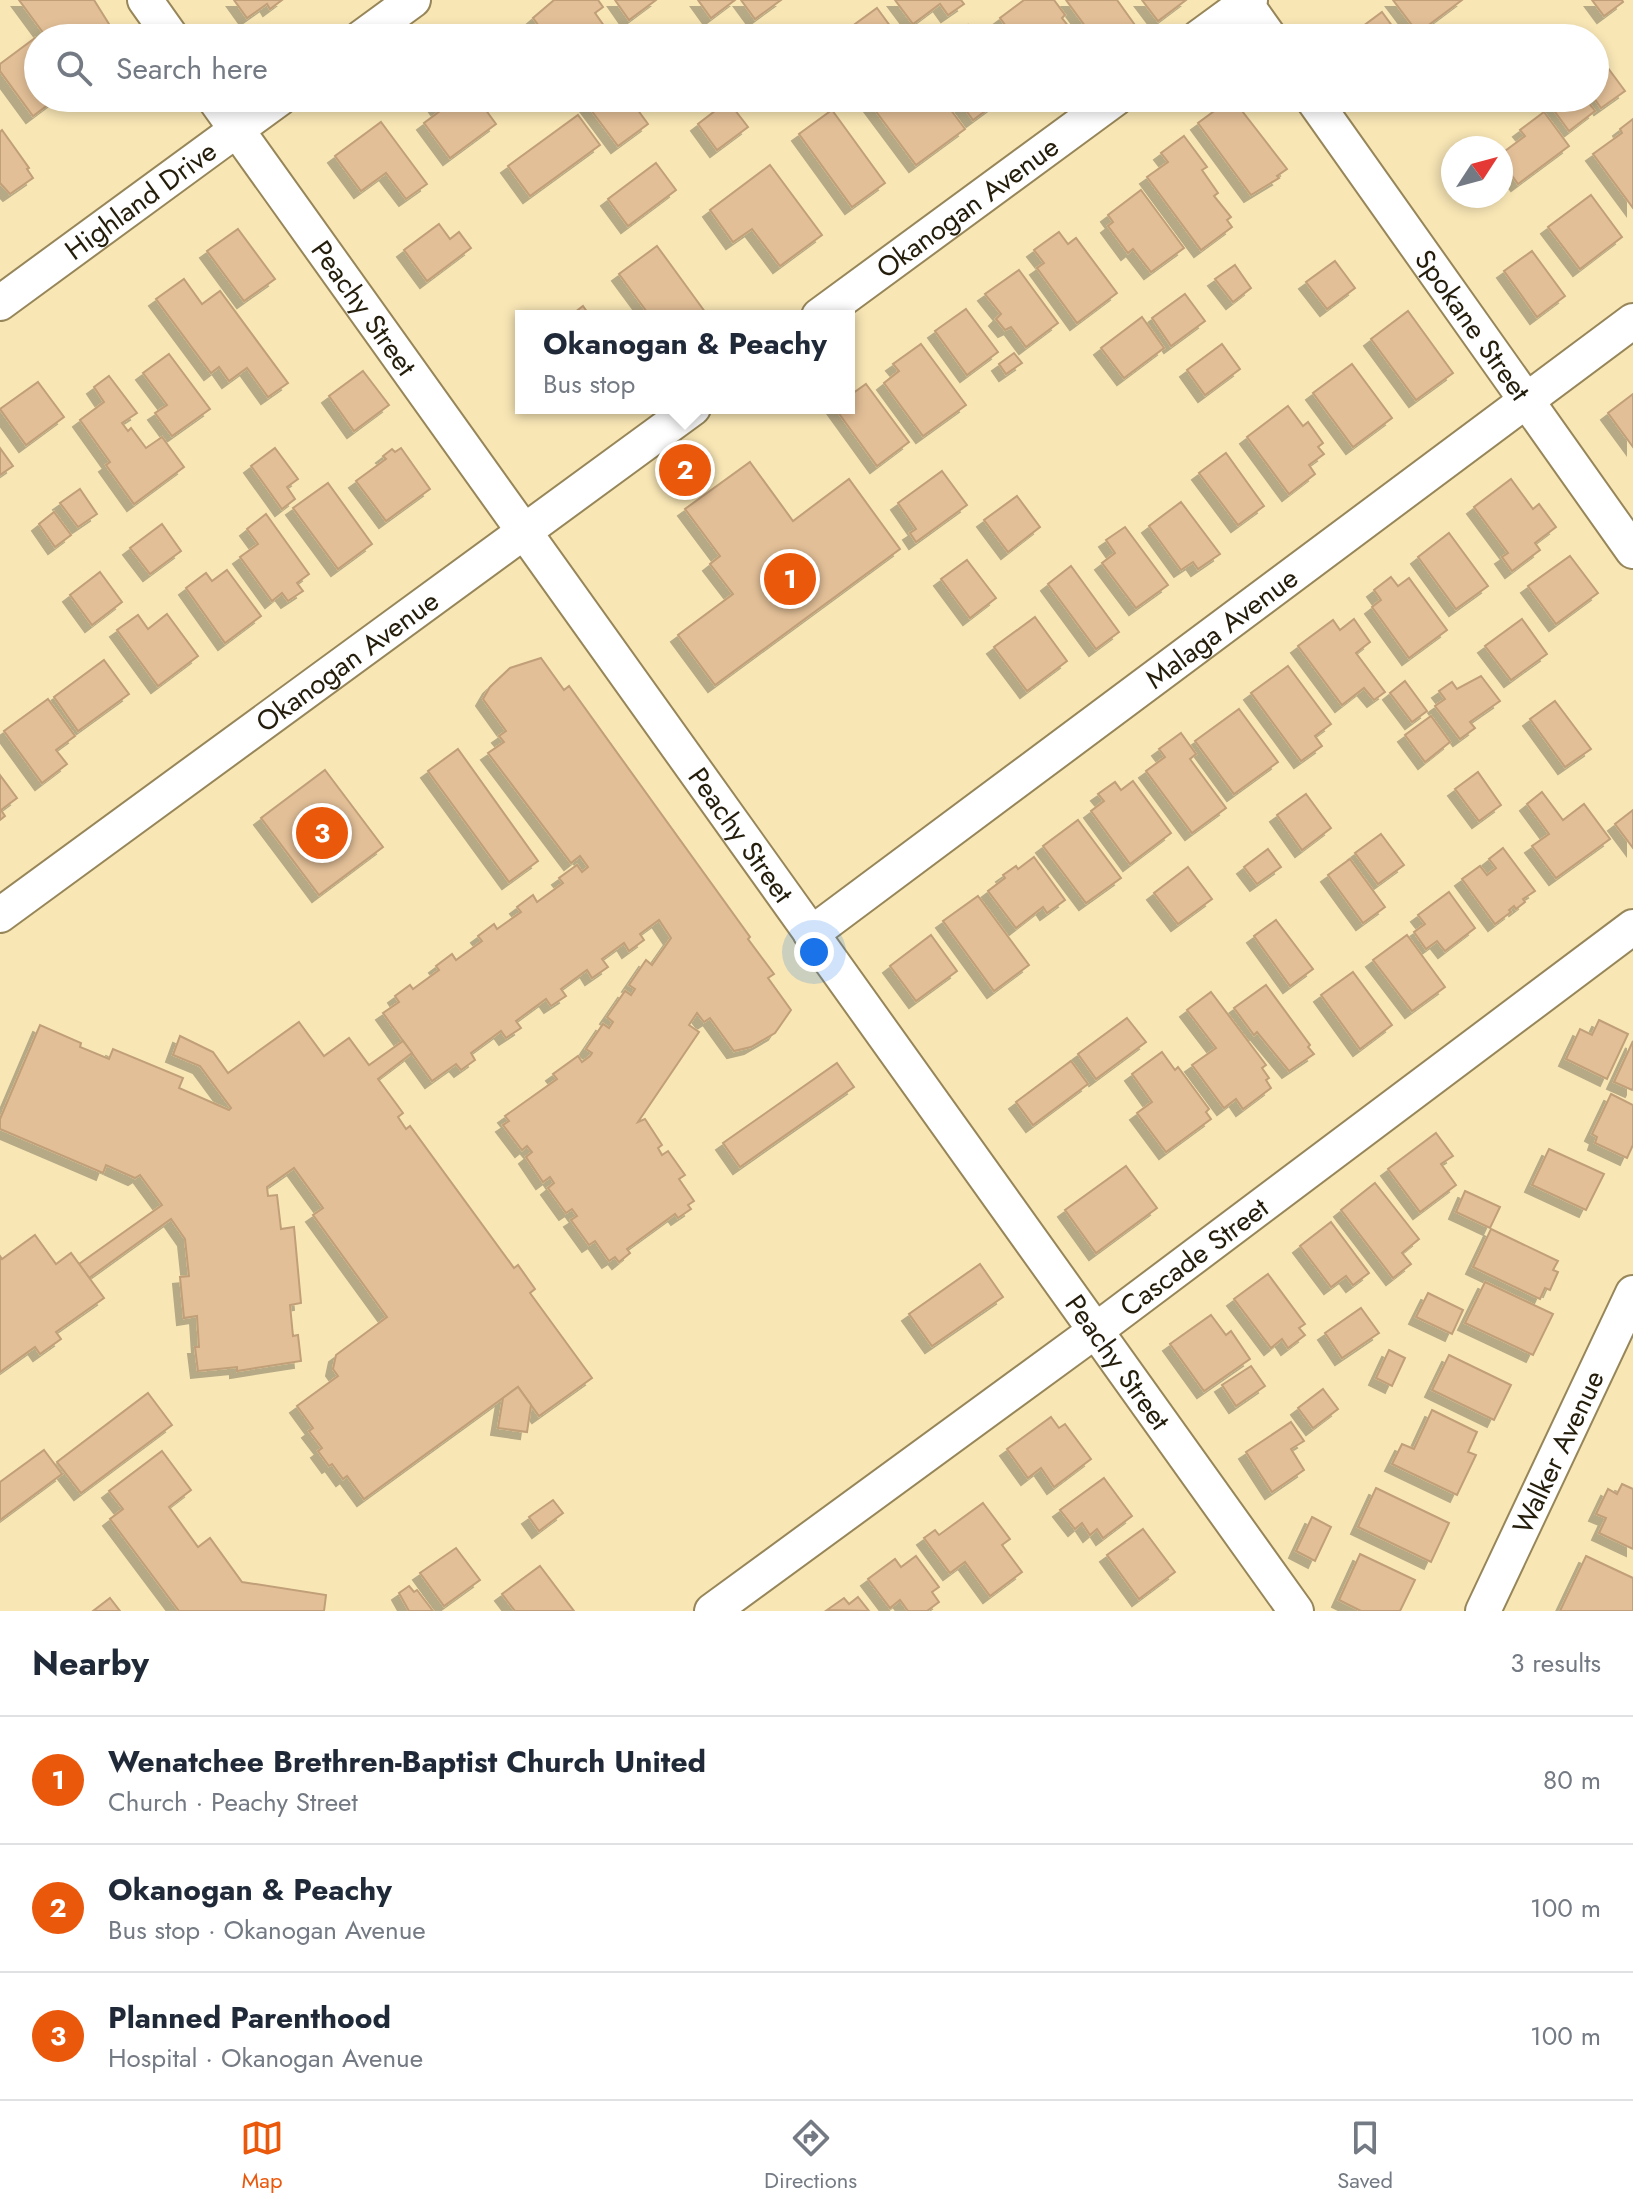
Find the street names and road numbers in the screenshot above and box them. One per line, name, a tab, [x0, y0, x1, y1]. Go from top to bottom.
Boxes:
street label: Okanogan Avenue	[867, 126, 1067, 288]
street label: Highland Drive	[56, 131, 225, 270]
street label: Peachy Street	[301, 232, 427, 384]
street label: Spokane Street	[1405, 241, 1541, 409]
street label: Malaga Avenue	[1137, 557, 1306, 699]
street label: Okanogan Avenue	[247, 580, 447, 742]
street label: Peachy Street	[678, 759, 804, 911]
street label: Cascade Street	[1111, 1187, 1277, 1326]
street label: Peachy Street	[1055, 1286, 1181, 1438]
street label: Walker Avenue	[1502, 1363, 1614, 1540]

